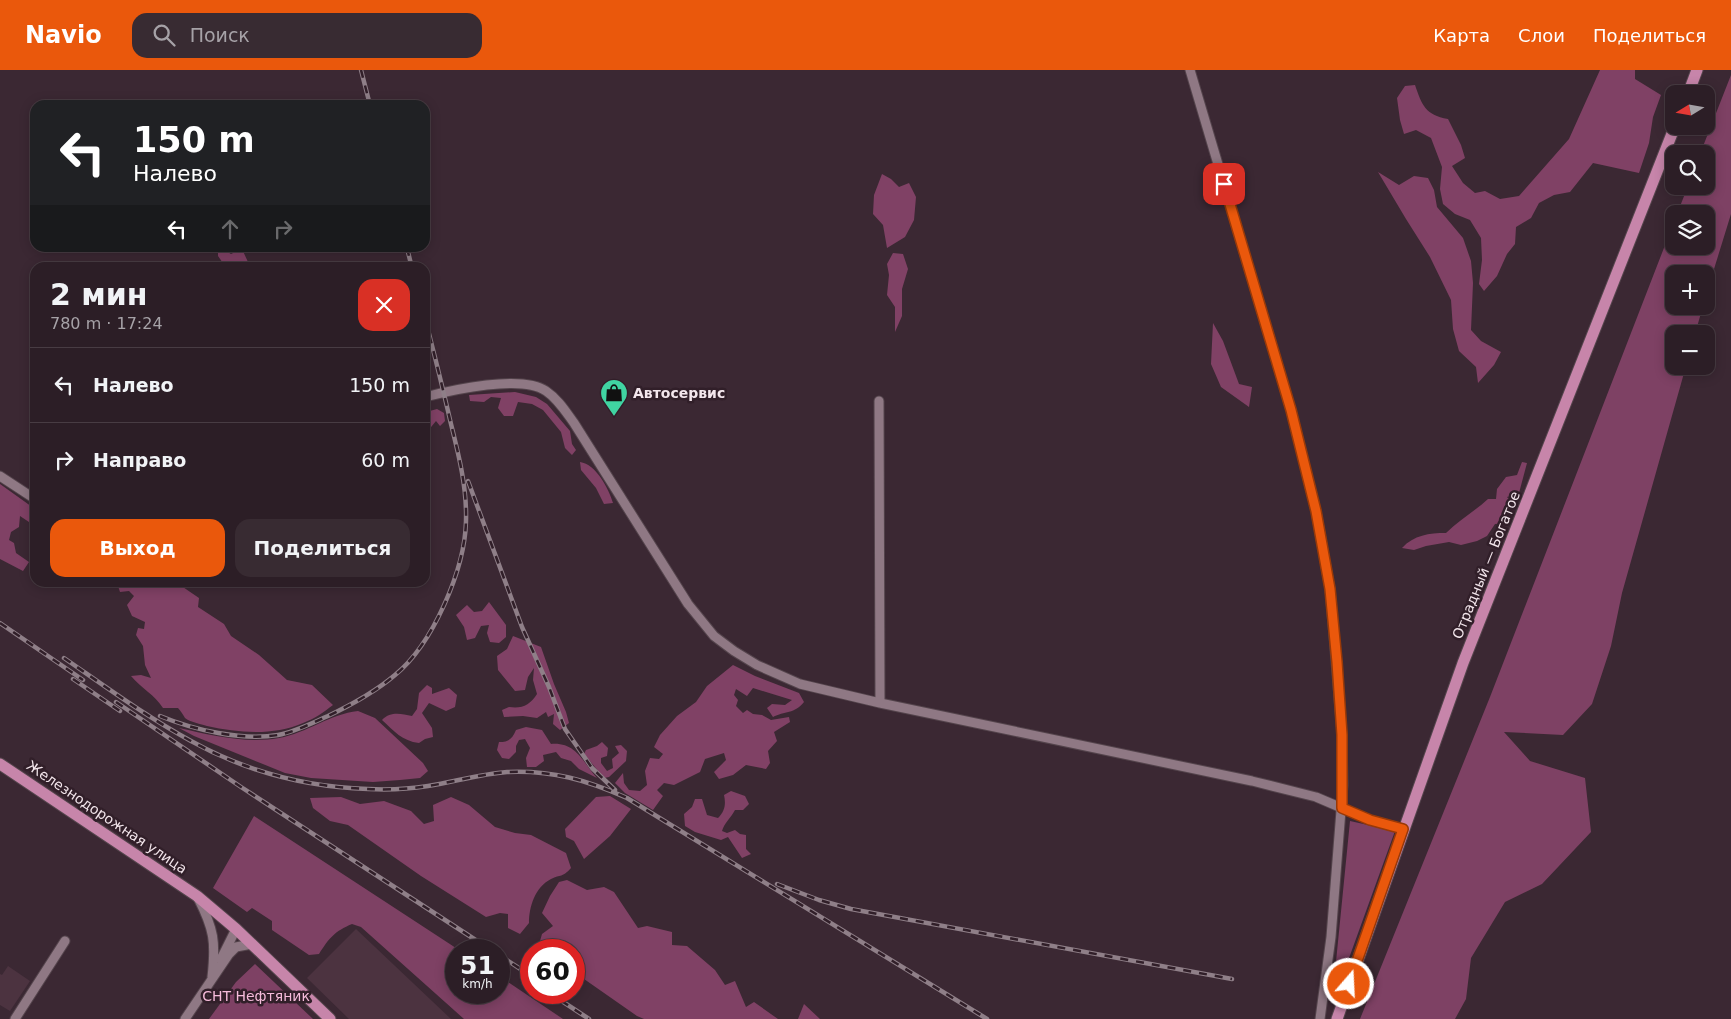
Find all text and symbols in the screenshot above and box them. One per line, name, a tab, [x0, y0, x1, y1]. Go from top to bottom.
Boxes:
search box	[132, 13, 482, 58]
text: Navio	[25, 21, 102, 49]
icon: search	[150, 21, 178, 49]
text: Поиск	[190, 24, 250, 46]
text: Карта	[1433, 25, 1490, 46]
text: Слои	[1518, 25, 1565, 46]
text: Поделиться	[1593, 25, 1706, 46]
north arrow	[1665, 85, 1715, 135]
map controls	[1665, 85, 1715, 375]
icon: left	[50, 120, 115, 185]
text: 150 m	[133, 120, 255, 160]
button: search	[1665, 145, 1715, 195]
text: Налево	[133, 161, 217, 186]
pin	[1203, 163, 1245, 205]
icon: arrive	[1210, 170, 1238, 198]
button: layers	[1665, 205, 1715, 255]
icon: left	[163, 215, 191, 243]
icon: ahead	[216, 215, 244, 243]
icon: right	[269, 215, 297, 243]
button: +	[1665, 265, 1715, 315]
text: 2 мин	[50, 277, 148, 312]
button: close	[358, 279, 410, 331]
text: 780 m · 17:24	[50, 314, 163, 333]
button: −	[1665, 325, 1715, 375]
icon: left	[50, 371, 78, 399]
text: Налево	[93, 374, 174, 396]
text: 150 m	[349, 374, 410, 396]
shop icon: Автосервис	[599, 378, 629, 417]
place label: Автосервис	[633, 385, 725, 401]
icon: right	[50, 446, 78, 474]
text: Направо	[93, 449, 186, 471]
text: 60 m	[361, 449, 410, 471]
street label: Отрадный — Богатое	[1449, 489, 1523, 641]
button: Выход	[50, 519, 225, 577]
button: Поделиться	[235, 519, 410, 577]
street label: Железнодорожная улица	[24, 757, 190, 877]
speed limit sign: 60	[520, 939, 585, 1004]
text: 51	[460, 951, 495, 980]
position arrow	[1322, 957, 1374, 1009]
text: km/h	[462, 977, 493, 991]
park label: СНТ Нефтяник	[202, 988, 310, 1004]

